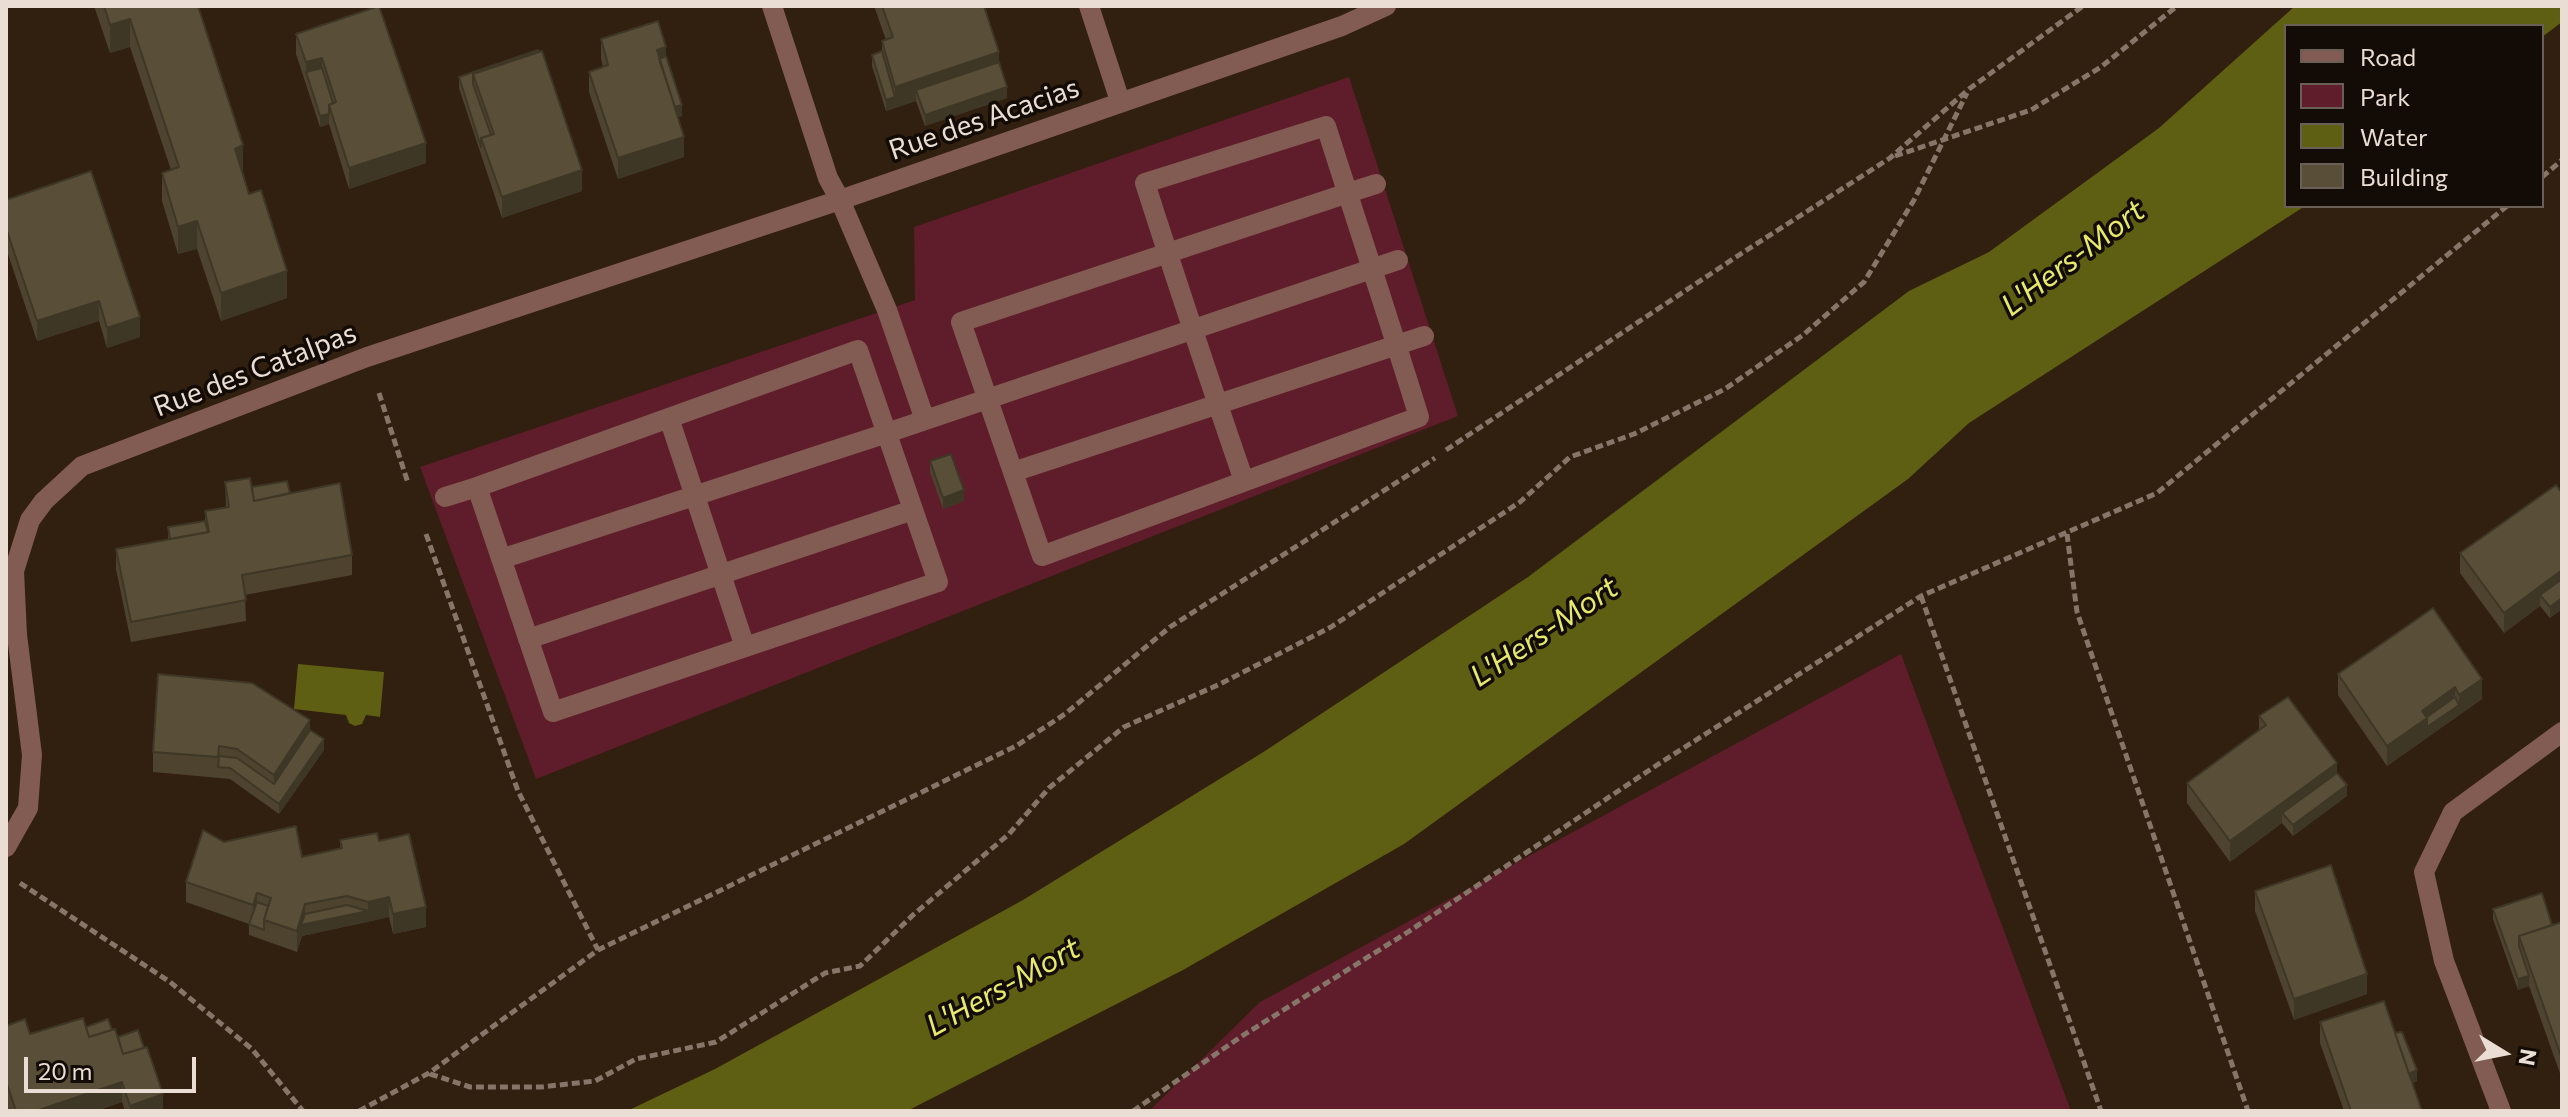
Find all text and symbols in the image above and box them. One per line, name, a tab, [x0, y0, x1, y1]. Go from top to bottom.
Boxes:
legend	[2284, 24, 2544, 208]
text: Road	[2360, 42, 2416, 71]
street label: Rue des Acacias	[884, 71, 1084, 167]
text: Park	[2360, 82, 2410, 111]
text: Water	[2360, 122, 2428, 151]
text: Building	[2360, 162, 2448, 191]
water label: L'Hers-Mort	[1994, 192, 2152, 324]
street label: Rue des Catalpas	[149, 316, 361, 424]
water label: L'Hers-Mort	[1463, 570, 1625, 694]
water label: L'Hers-Mort	[920, 930, 1086, 1044]
north arrow	[2464, 1013, 2544, 1093]
scale bar	[28, 1041, 200, 1091]
text: N	[2513, 1047, 2543, 1068]
text: 20 m	[38, 1056, 92, 1085]

